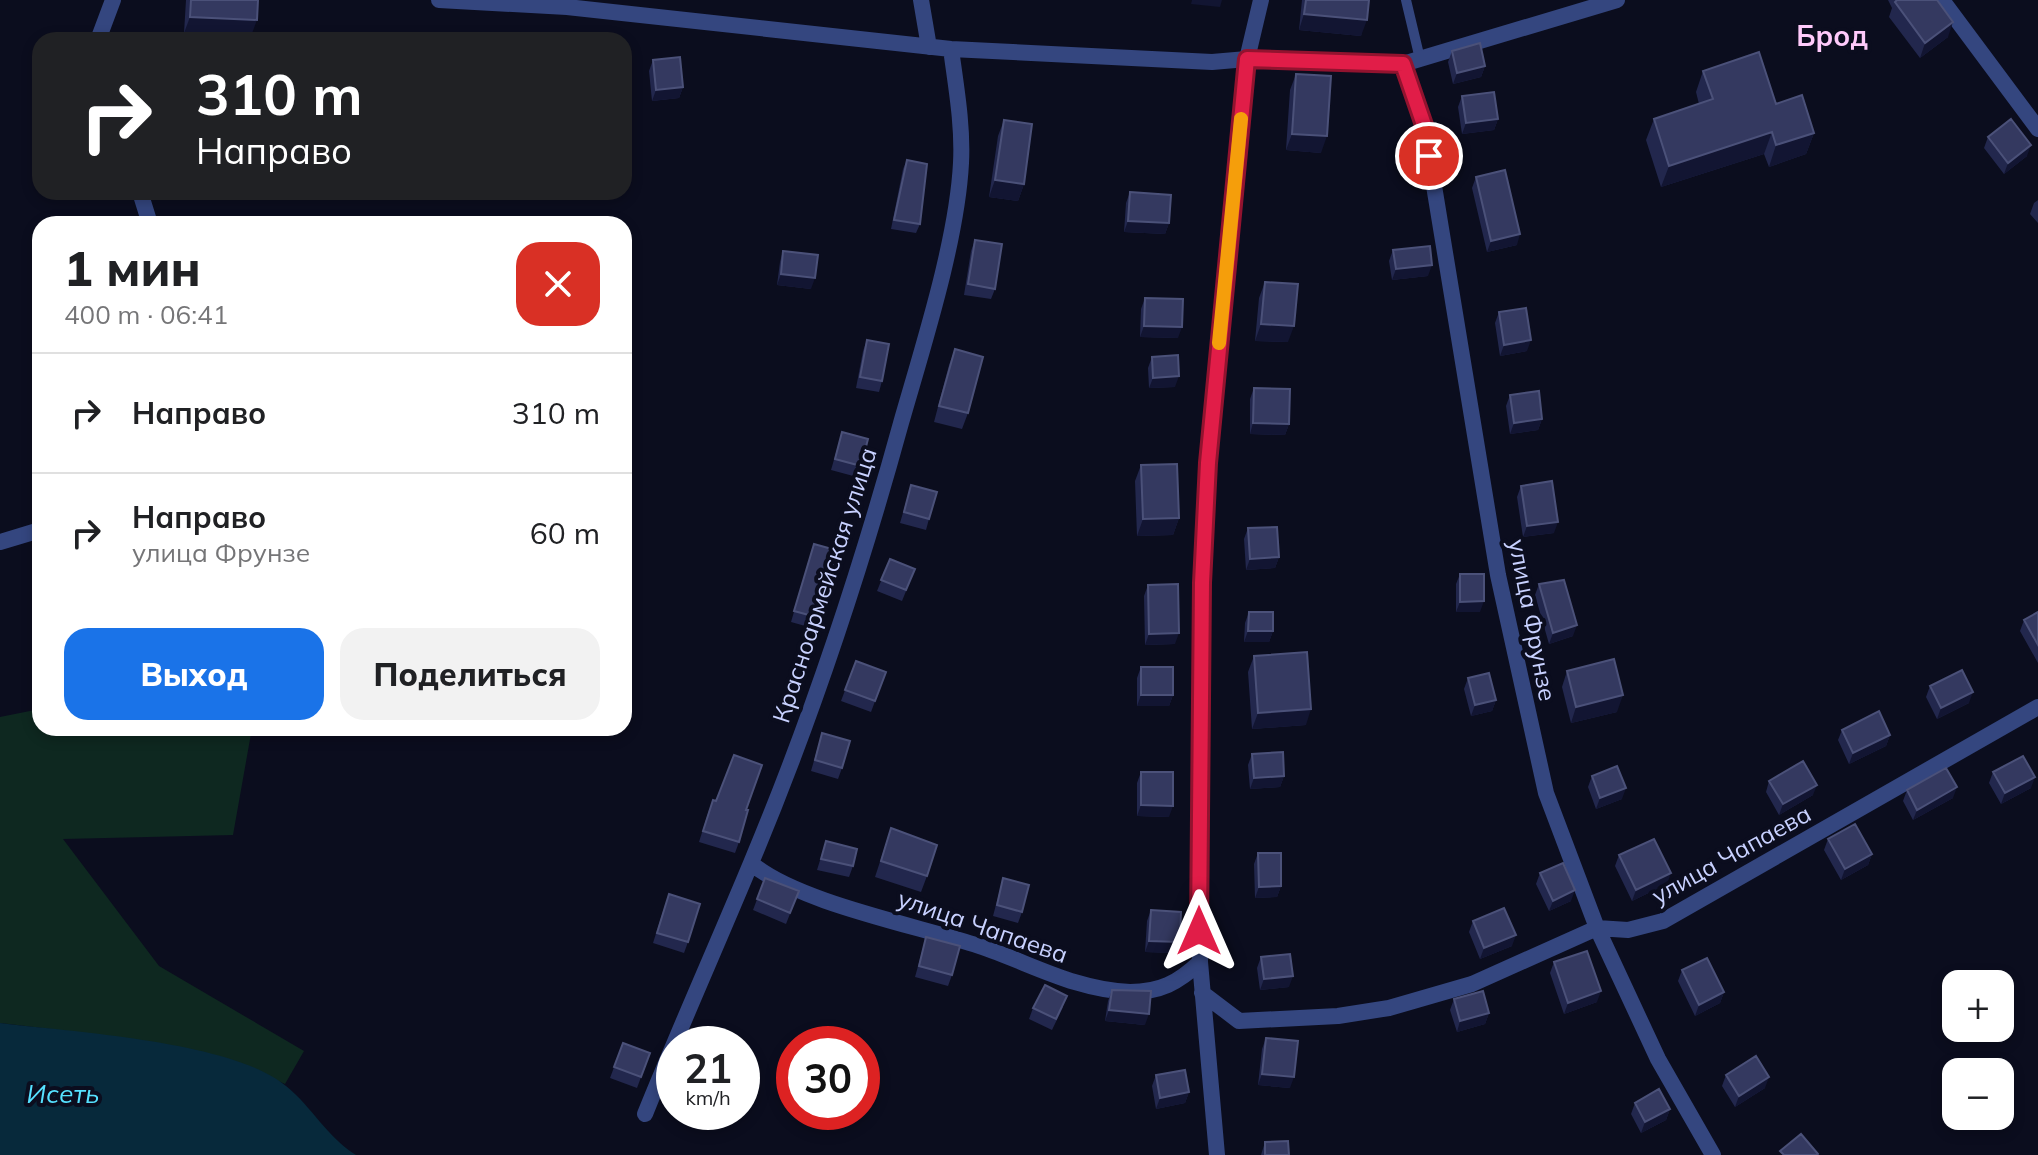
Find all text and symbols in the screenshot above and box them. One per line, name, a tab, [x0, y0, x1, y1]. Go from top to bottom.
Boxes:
district label: Брод	[1796, 18, 1868, 53]
text: 310 m	[196, 59, 363, 129]
icon: right	[64, 64, 168, 168]
pin	[1395, 122, 1463, 190]
text: Направо	[196, 128, 352, 173]
icon: arrive	[1407, 134, 1451, 178]
text: 1 мин	[64, 238, 201, 298]
button: close	[516, 242, 600, 326]
text: 400 m · 06:41	[64, 298, 228, 331]
icon: right	[64, 391, 108, 435]
text: Направо	[132, 394, 266, 432]
text: 310 m	[512, 394, 600, 432]
street label: Красноармейская улица	[765, 444, 883, 726]
text: Направо	[132, 498, 266, 536]
icon: right	[64, 511, 108, 555]
text: 60 m	[530, 514, 600, 552]
text: улица Фрунзе	[132, 536, 310, 569]
street label: улица Фрунзе	[1503, 536, 1563, 704]
button: Выход	[64, 628, 324, 720]
button: Поделиться	[340, 628, 600, 720]
street label: улица Чапаева	[1646, 798, 1816, 910]
street label: улица Чапаева	[894, 883, 1072, 969]
position arrow	[1157, 889, 1241, 973]
map controls	[1942, 970, 2014, 1130]
button: +	[1942, 970, 2014, 1042]
speed limit sign: 30	[776, 1026, 880, 1130]
text: 21	[684, 1043, 732, 1093]
button: −	[1942, 1058, 2014, 1130]
water label: Исеть	[26, 1077, 100, 1110]
text: km/h	[685, 1085, 731, 1110]

